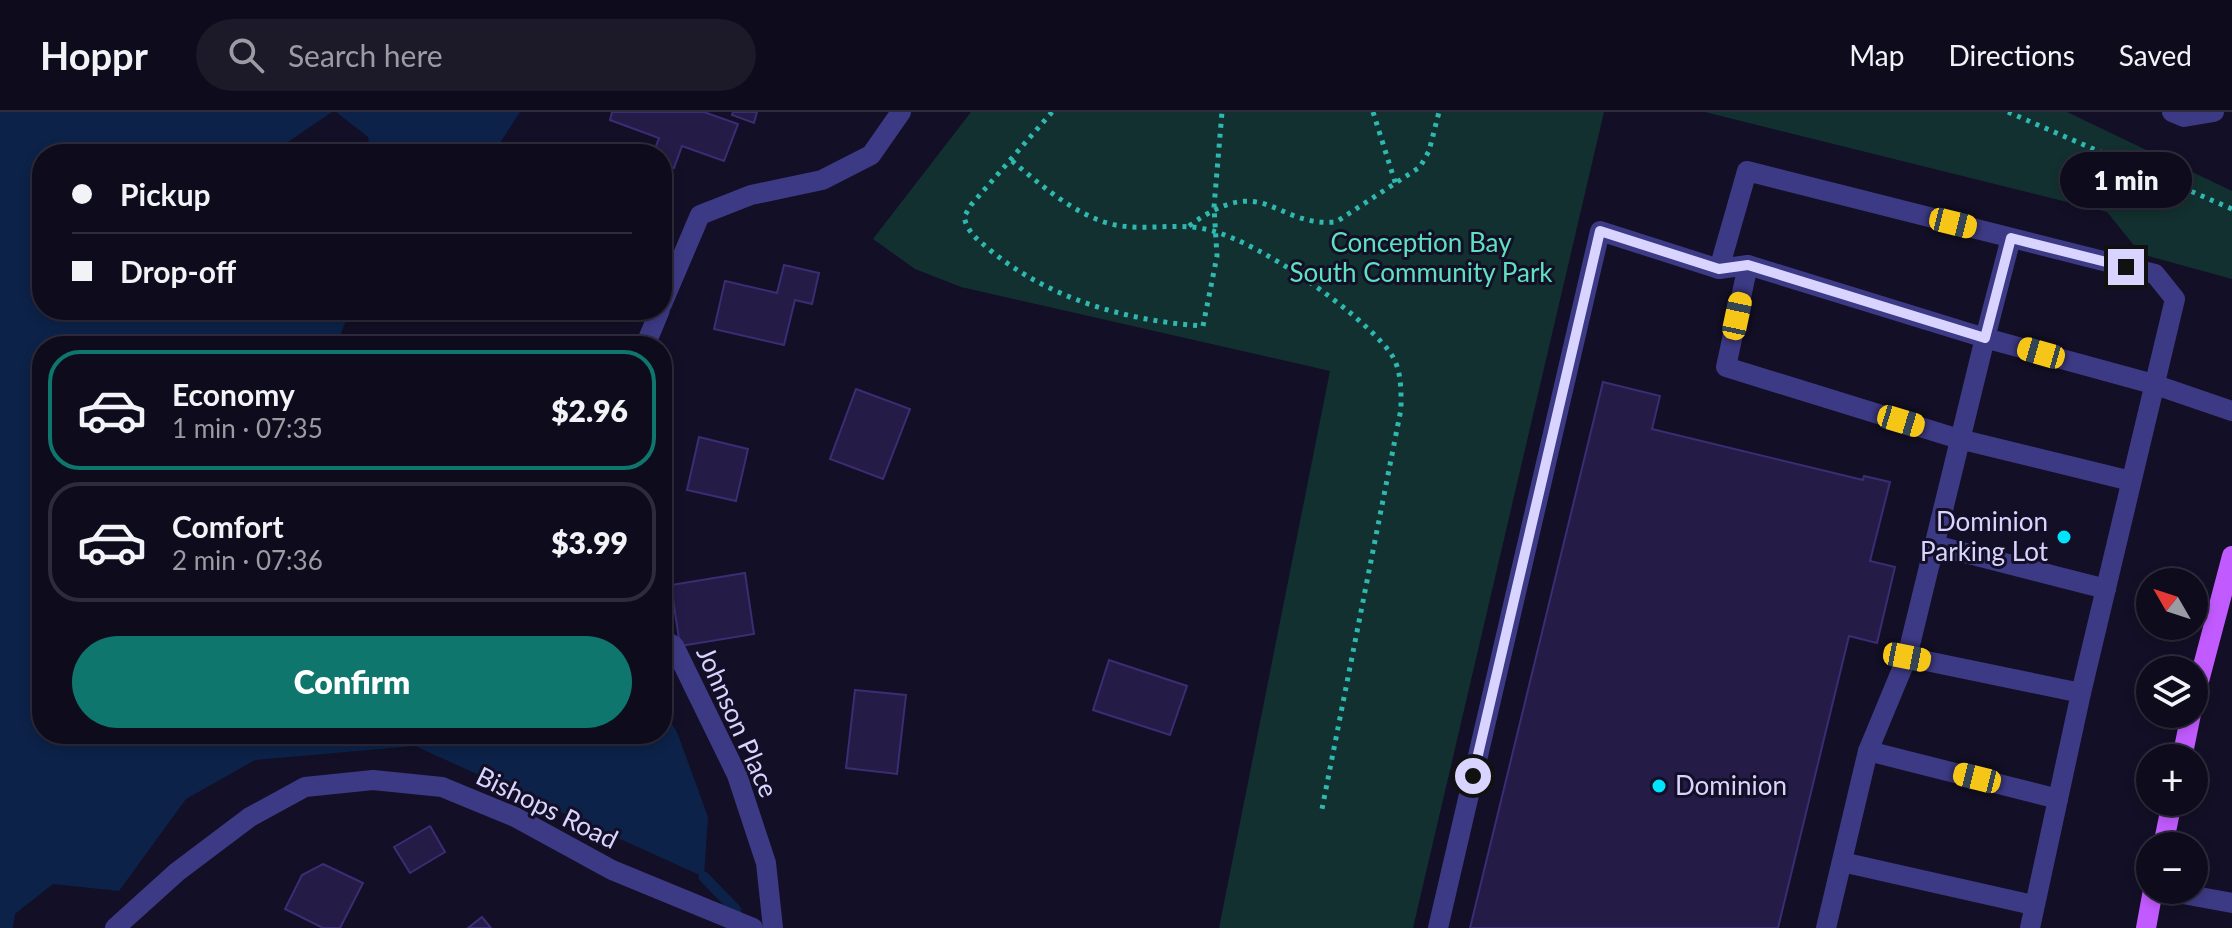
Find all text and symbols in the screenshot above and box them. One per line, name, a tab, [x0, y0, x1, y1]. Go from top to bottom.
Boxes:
search box	[196, 19, 756, 91]
text: Hoppr	[40, 32, 148, 78]
icon: search	[224, 33, 268, 77]
text: Search here	[288, 37, 443, 73]
text: Map	[1849, 38, 1904, 72]
text: Directions	[1948, 38, 2075, 72]
text: Saved	[2119, 38, 2192, 72]
callout: 1 min	[2060, 151, 2192, 207]
text: 1 min	[2094, 164, 2158, 196]
text: Pickup	[120, 176, 211, 212]
car	[1927, 206, 1979, 240]
park label: Conception Bay South Community Park	[1289, 226, 1553, 288]
route end	[2108, 249, 2144, 285]
text: Drop-off	[120, 253, 236, 289]
car	[1720, 290, 1754, 342]
car	[2015, 335, 2067, 371]
icon: car	[76, 374, 148, 446]
text: Economy	[172, 376, 295, 412]
text: $2.96	[551, 392, 628, 428]
car	[1875, 403, 1927, 439]
text: 1 min · 07:35	[172, 412, 323, 444]
place label: Dominion Parking Lot	[1920, 505, 2049, 567]
icon: car	[76, 506, 148, 578]
text: Comfort	[172, 508, 284, 544]
text: $3.99	[551, 524, 628, 560]
marker: Dominion Parking Lot	[2055, 528, 2073, 546]
text: 2 min · 07:36	[172, 544, 323, 576]
north arrow	[2136, 568, 2208, 640]
map controls	[2136, 568, 2208, 904]
button: Confirm	[72, 636, 632, 728]
street label: Johnson Place	[690, 641, 785, 802]
car	[1881, 641, 1933, 673]
button: layers	[2136, 656, 2208, 728]
button: +	[2136, 744, 2208, 816]
route start	[1455, 758, 1491, 794]
street label: Bishops Road	[471, 759, 623, 855]
car	[1951, 761, 2003, 795]
place label: Dominion	[1675, 769, 1787, 801]
marker: Dominion	[1650, 777, 1668, 795]
button: −	[2136, 832, 2208, 904]

